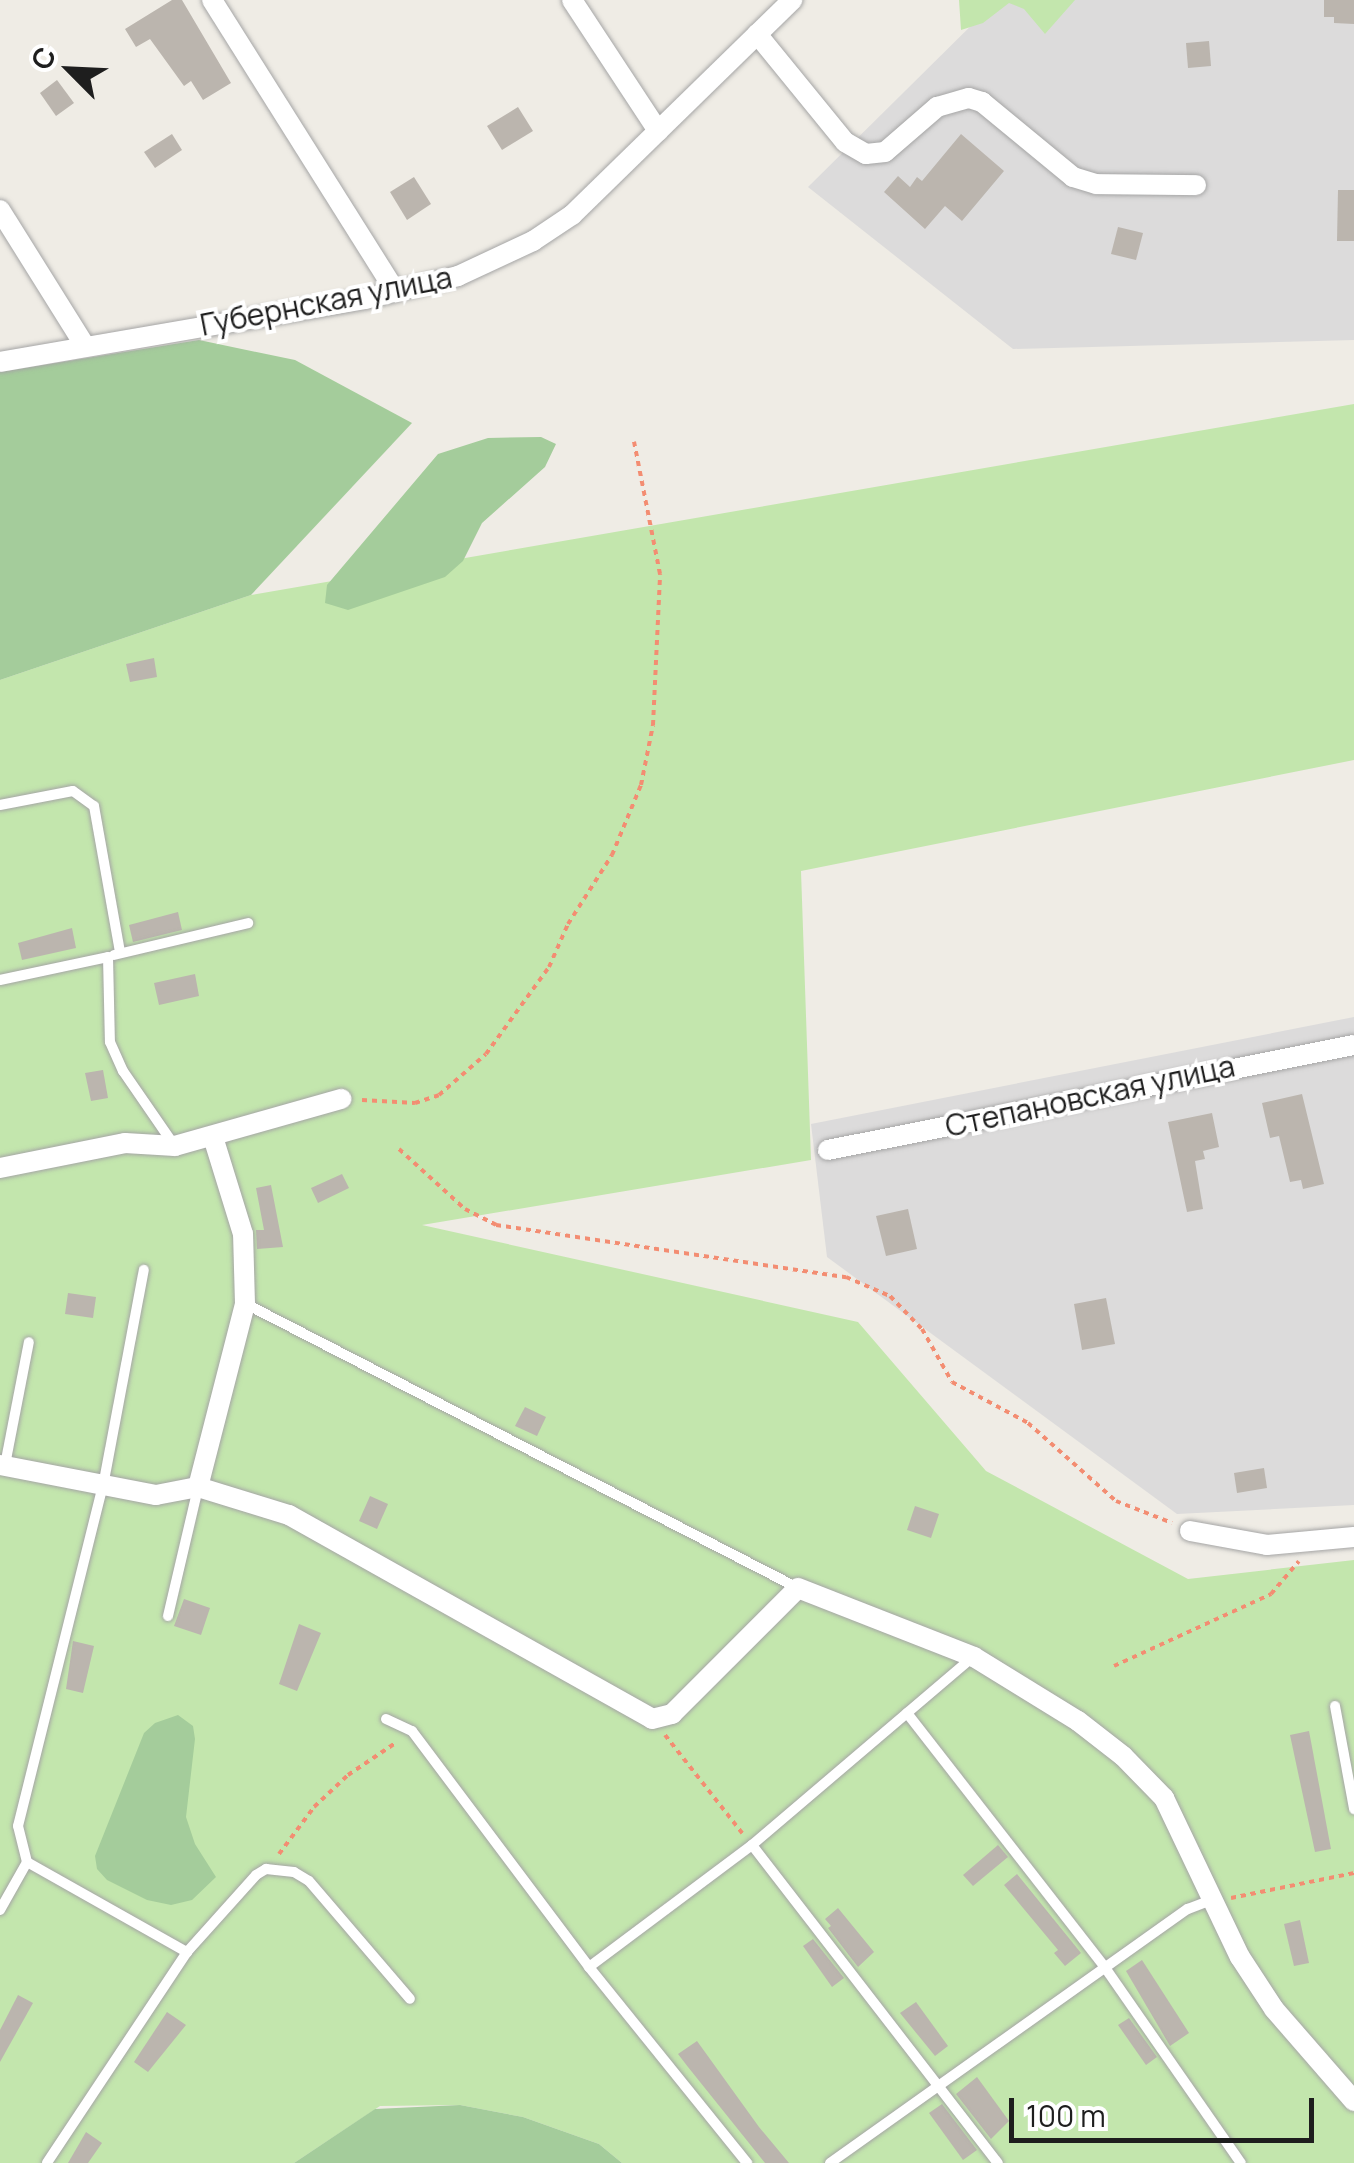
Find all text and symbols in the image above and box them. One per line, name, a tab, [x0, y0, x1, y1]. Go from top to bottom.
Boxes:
north arrow	[20, 20, 120, 120]
text: С	[21, 41, 64, 75]
street label: Губернская улица	[197, 259, 455, 343]
street label: Степановская улица	[942, 1048, 1238, 1144]
scale bar	[1014, 2078, 1319, 2140]
text: 100 m	[1026, 2095, 1106, 2136]

